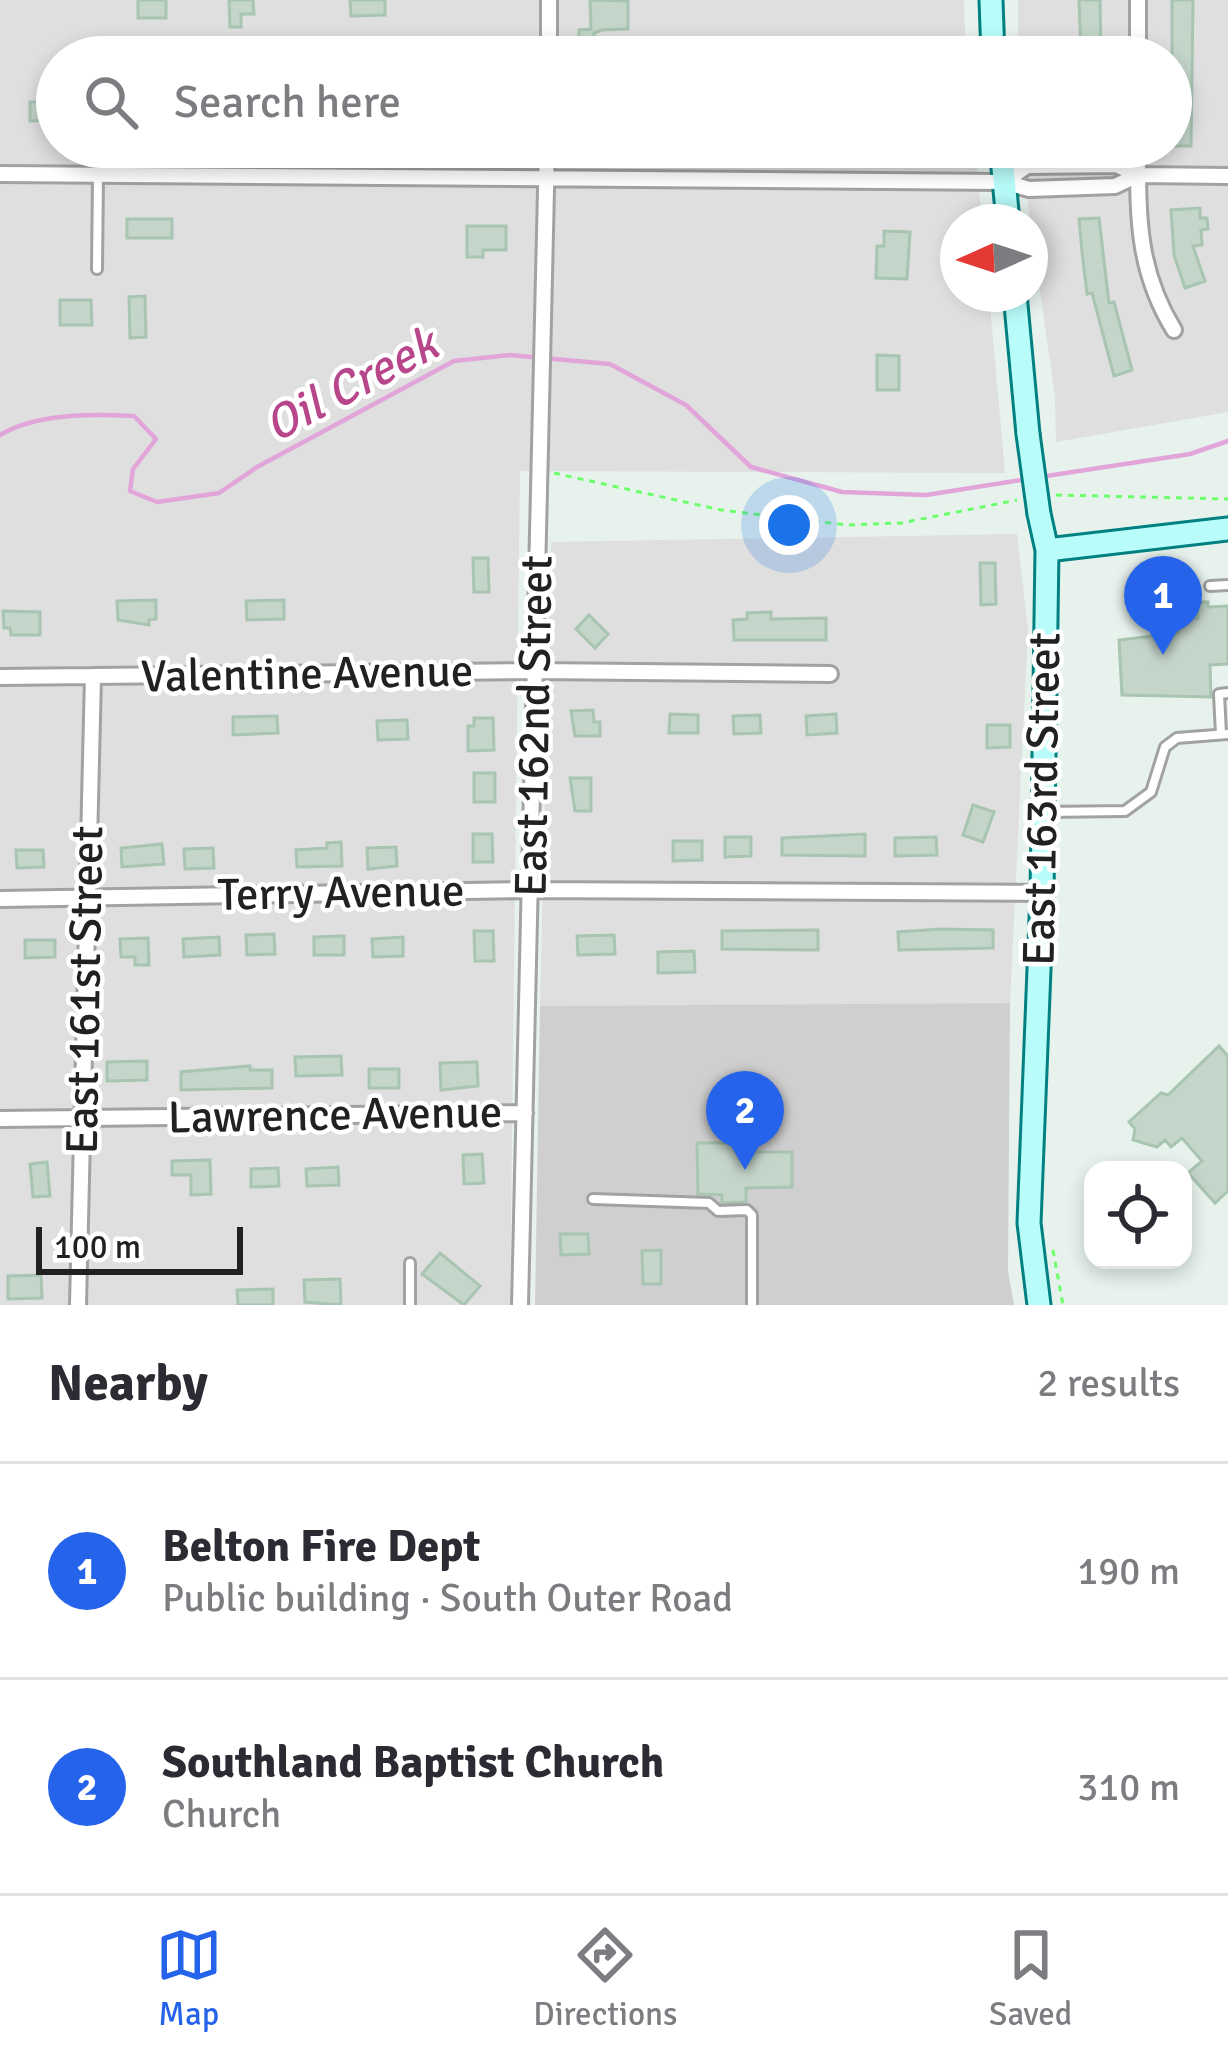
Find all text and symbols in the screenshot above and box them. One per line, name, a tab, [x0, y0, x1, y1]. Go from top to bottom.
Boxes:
search box	[36, 36, 1192, 168]
icon: search	[78, 69, 144, 135]
text: Search here	[174, 75, 401, 130]
north arrow	[940, 204, 1048, 312]
water label: Oil Creek	[254, 313, 451, 455]
your location	[759, 495, 819, 555]
street label: East 162nd Street	[504, 555, 564, 897]
pin: 1	[1124, 556, 1202, 655]
street label: East 163rd Street	[1012, 632, 1072, 966]
street label: Valentine Avenue	[140, 644, 474, 704]
street label: East 161st Street	[55, 825, 115, 1155]
street label: Terry Avenue	[217, 863, 465, 923]
pin: 2	[706, 1071, 784, 1170]
street label: Lawrence Avenue	[167, 1085, 503, 1145]
map controls	[1084, 1161, 1192, 1269]
button: locate	[1084, 1161, 1192, 1269]
scale bar	[36, 1221, 243, 1274]
text: 100 m	[54, 1227, 141, 1268]
text: Nearby	[48, 1352, 208, 1415]
text: 2 results	[1037, 1359, 1180, 1407]
text: Belton Fire Dept	[162, 1519, 480, 1574]
text: 1	[76, 1547, 98, 1595]
text: 190 m	[1077, 1547, 1180, 1595]
text: Public building · South Outer Road	[162, 1574, 733, 1622]
text: Southland Baptist Church	[162, 1735, 664, 1790]
text: 2	[76, 1763, 98, 1811]
text: 310 m	[1077, 1763, 1180, 1811]
text: Church	[162, 1790, 281, 1838]
tab: Map	[156, 1922, 222, 2035]
tab: Directions	[533, 1922, 678, 2035]
tab: Saved	[989, 1922, 1072, 2035]

